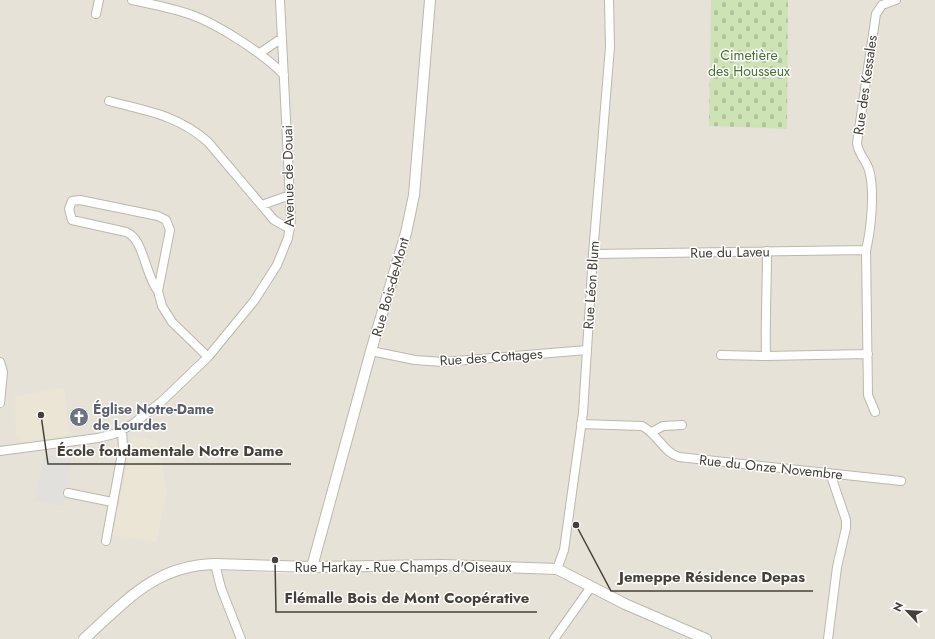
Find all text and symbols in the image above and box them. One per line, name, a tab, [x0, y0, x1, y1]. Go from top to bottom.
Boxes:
street label: Rue des Kessales	[848, 34, 882, 136]
park label: Cimetière des Housseux	[708, 45, 790, 81]
street label: Avenue de Douai	[277, 125, 299, 227]
street label: Rue Bois-de-Mont	[366, 235, 414, 339]
street label: Rue Léon Blum	[578, 240, 604, 330]
street label: Rue du Laveu	[690, 241, 770, 263]
street label: Rue des Cottages	[439, 343, 544, 371]
place label: Église Notre-Dame de Lourdes	[93, 399, 214, 435]
church icon: Église Notre-Dame de Lourdes	[68, 406, 90, 428]
callout: École fondamentale Notre Dame	[48, 437, 291, 464]
text: École fondamentale Notre Dame	[57, 440, 284, 462]
street label: Rue du Onze Novembre	[698, 450, 844, 484]
street label: Rue Harkay - Rue Champs d'Oiseaux	[295, 557, 511, 577]
callout: Jemeppe Résidence Depas	[611, 564, 813, 591]
text: Jemeppe Résidence Depas	[616, 566, 805, 588]
callout: Flémalle Bois de Mont Coopérative	[276, 585, 537, 612]
text: Flémalle Bois de Mont Coopérative	[285, 587, 530, 609]
north arrow	[887, 591, 927, 631]
text: N	[889, 599, 907, 614]

